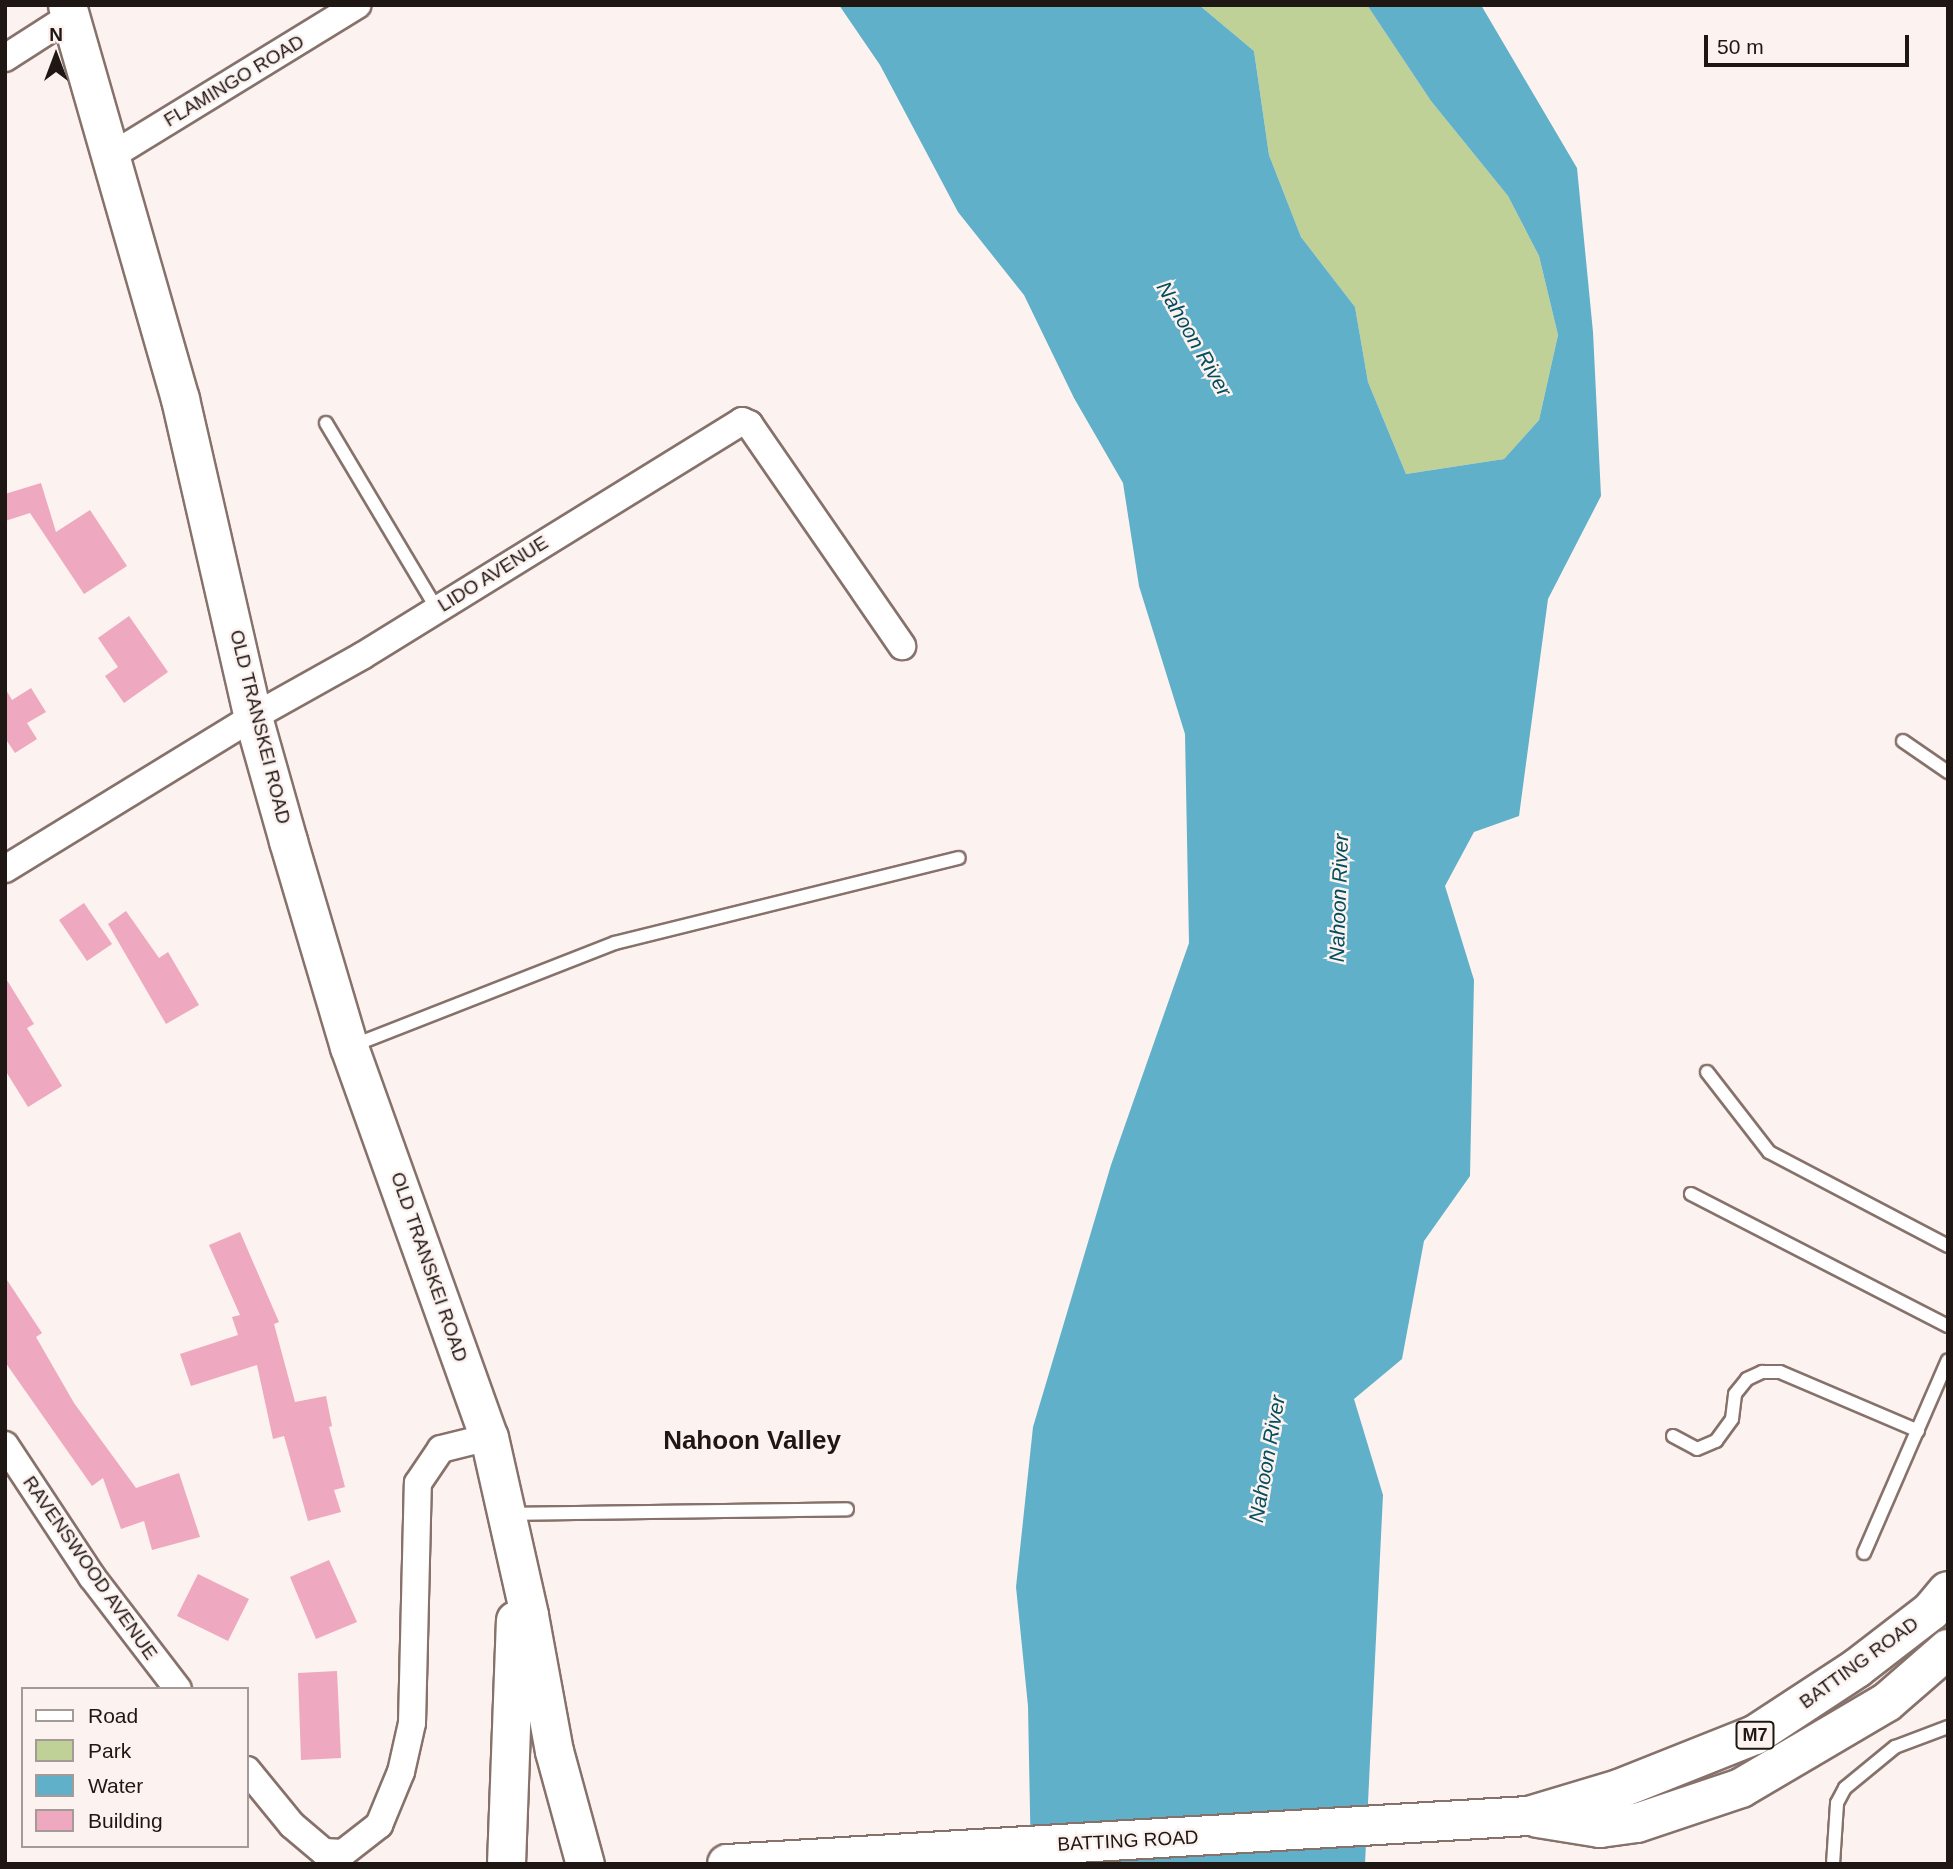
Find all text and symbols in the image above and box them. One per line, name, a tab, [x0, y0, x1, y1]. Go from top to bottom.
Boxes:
north arrow	[21, 21, 91, 91]
scale bar	[1708, 21, 1913, 65]
text: N	[49, 24, 63, 45]
street label: FLAMINGO ROAD	[160, 30, 308, 132]
text: 50 m	[1717, 35, 1764, 58]
water label: Nahoon River	[1151, 277, 1237, 401]
street label: LIDO AVENUE	[433, 531, 553, 617]
street label: OLD TRANSKEI ROAD	[225, 627, 295, 827]
water label: Nahoon River	[1324, 833, 1354, 963]
street label: OLD TRANSKEI ROAD	[386, 1169, 472, 1365]
water label: Nahoon River	[1243, 1394, 1291, 1524]
district label: Nahoon Valley	[663, 1425, 841, 1457]
street label: RAVENSWOOD AVENUE	[18, 1471, 162, 1665]
street label: BATTING ROAD	[1795, 1612, 1923, 1714]
legend	[21, 1687, 248, 1848]
text: Road	[88, 1704, 138, 1727]
road number: M7	[1734, 1720, 1776, 1750]
text: Park	[88, 1739, 131, 1762]
text: Water	[88, 1774, 143, 1797]
text: Building	[88, 1809, 163, 1832]
street label: BATTING ROAD	[1057, 1826, 1199, 1856]

